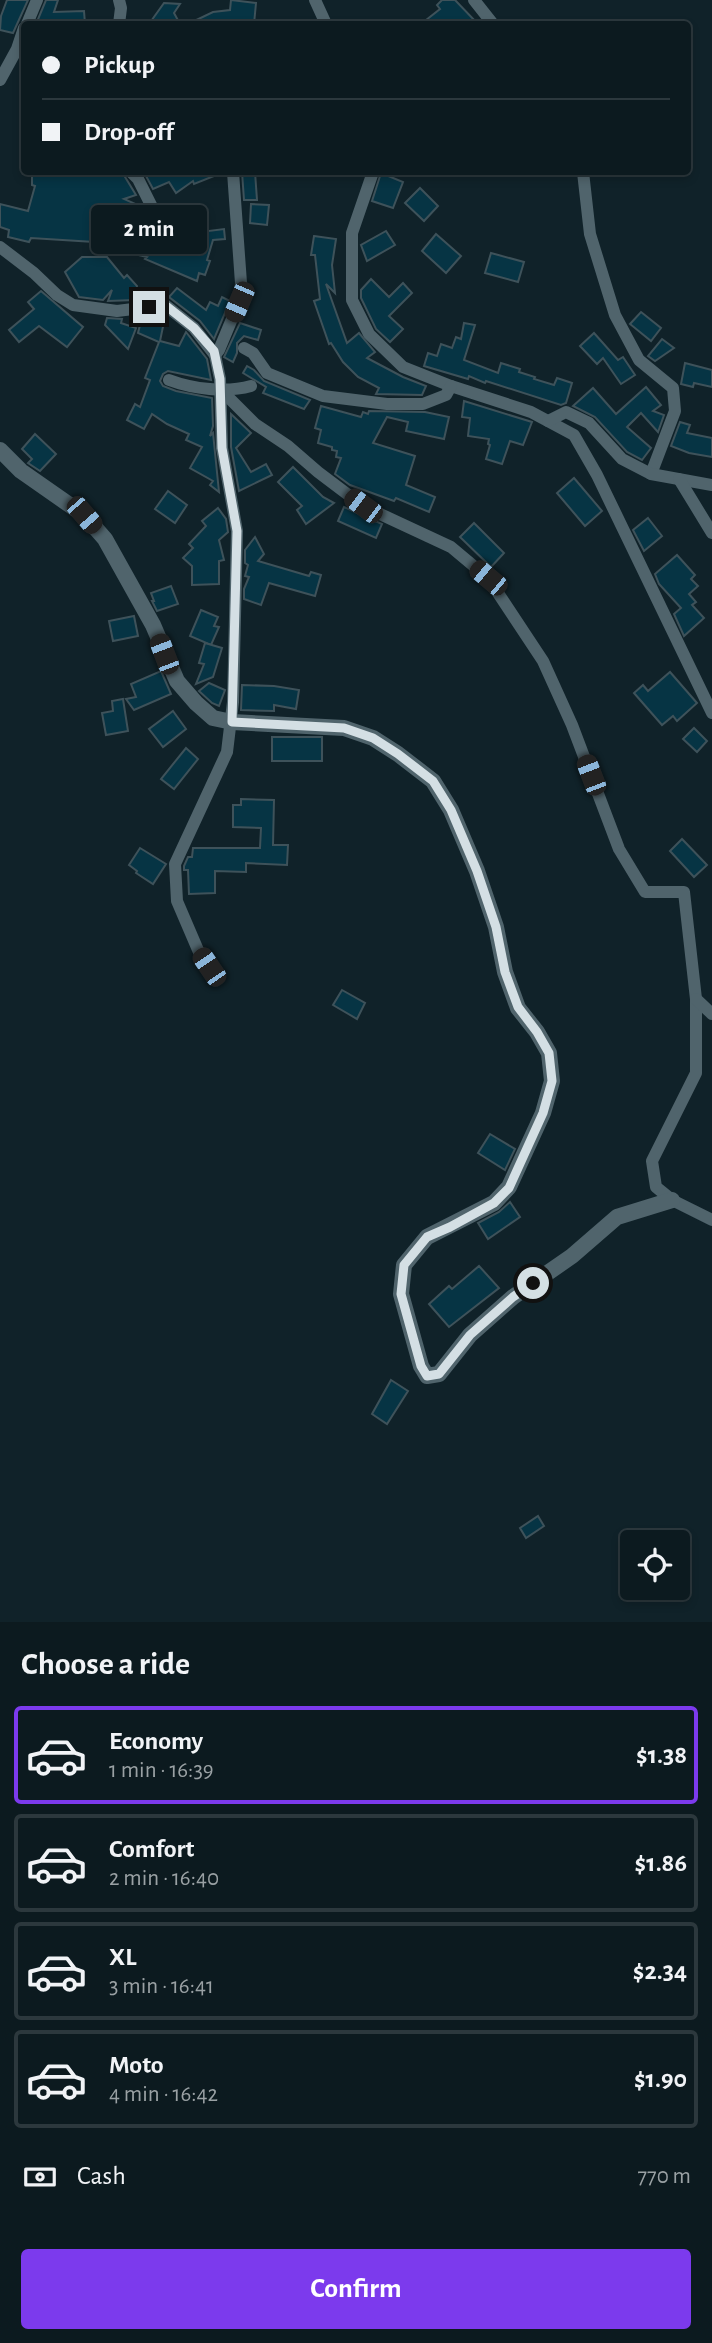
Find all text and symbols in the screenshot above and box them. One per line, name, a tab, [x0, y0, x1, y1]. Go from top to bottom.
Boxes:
text: Pickup	[84, 52, 155, 78]
text: Drop-off	[84, 119, 173, 145]
callout: 2 min	[91, 205, 207, 254]
text: 2 min	[123, 218, 175, 241]
car	[222, 279, 257, 325]
route end	[133, 291, 165, 323]
car	[340, 485, 387, 527]
car	[63, 492, 106, 538]
car	[466, 556, 511, 600]
car	[147, 631, 182, 677]
car	[574, 752, 609, 798]
car	[189, 944, 230, 990]
route start	[517, 1267, 549, 1299]
map controls	[620, 1530, 690, 1600]
button: locate	[620, 1530, 690, 1600]
text: Choose a ride	[21, 1648, 190, 1680]
icon: car	[25, 1724, 88, 1787]
text: Economy	[109, 1728, 203, 1754]
text: $1.38	[636, 1742, 687, 1768]
text: 1 min · 16:39	[109, 1759, 214, 1782]
icon: car	[25, 1832, 88, 1895]
text: Comfort	[109, 1836, 194, 1862]
text: $1.86	[635, 1850, 687, 1876]
text: 2 min · 16:40	[109, 1867, 219, 1890]
icon: car	[25, 1940, 88, 2003]
text: XL	[109, 1944, 136, 1970]
text: $2.34	[633, 1958, 687, 1984]
text: 3 min · 16:41	[109, 1975, 214, 1998]
icon: car	[25, 2048, 88, 2111]
text: Moto	[109, 2052, 164, 2078]
text: $1.90	[634, 2066, 687, 2092]
text: 4 min · 16:42	[109, 2083, 218, 2106]
icon: cash	[21, 2158, 59, 2196]
text: Cash	[77, 2163, 126, 2189]
text: 770 m	[637, 2165, 691, 2188]
button: Confirm	[21, 2249, 691, 2329]

